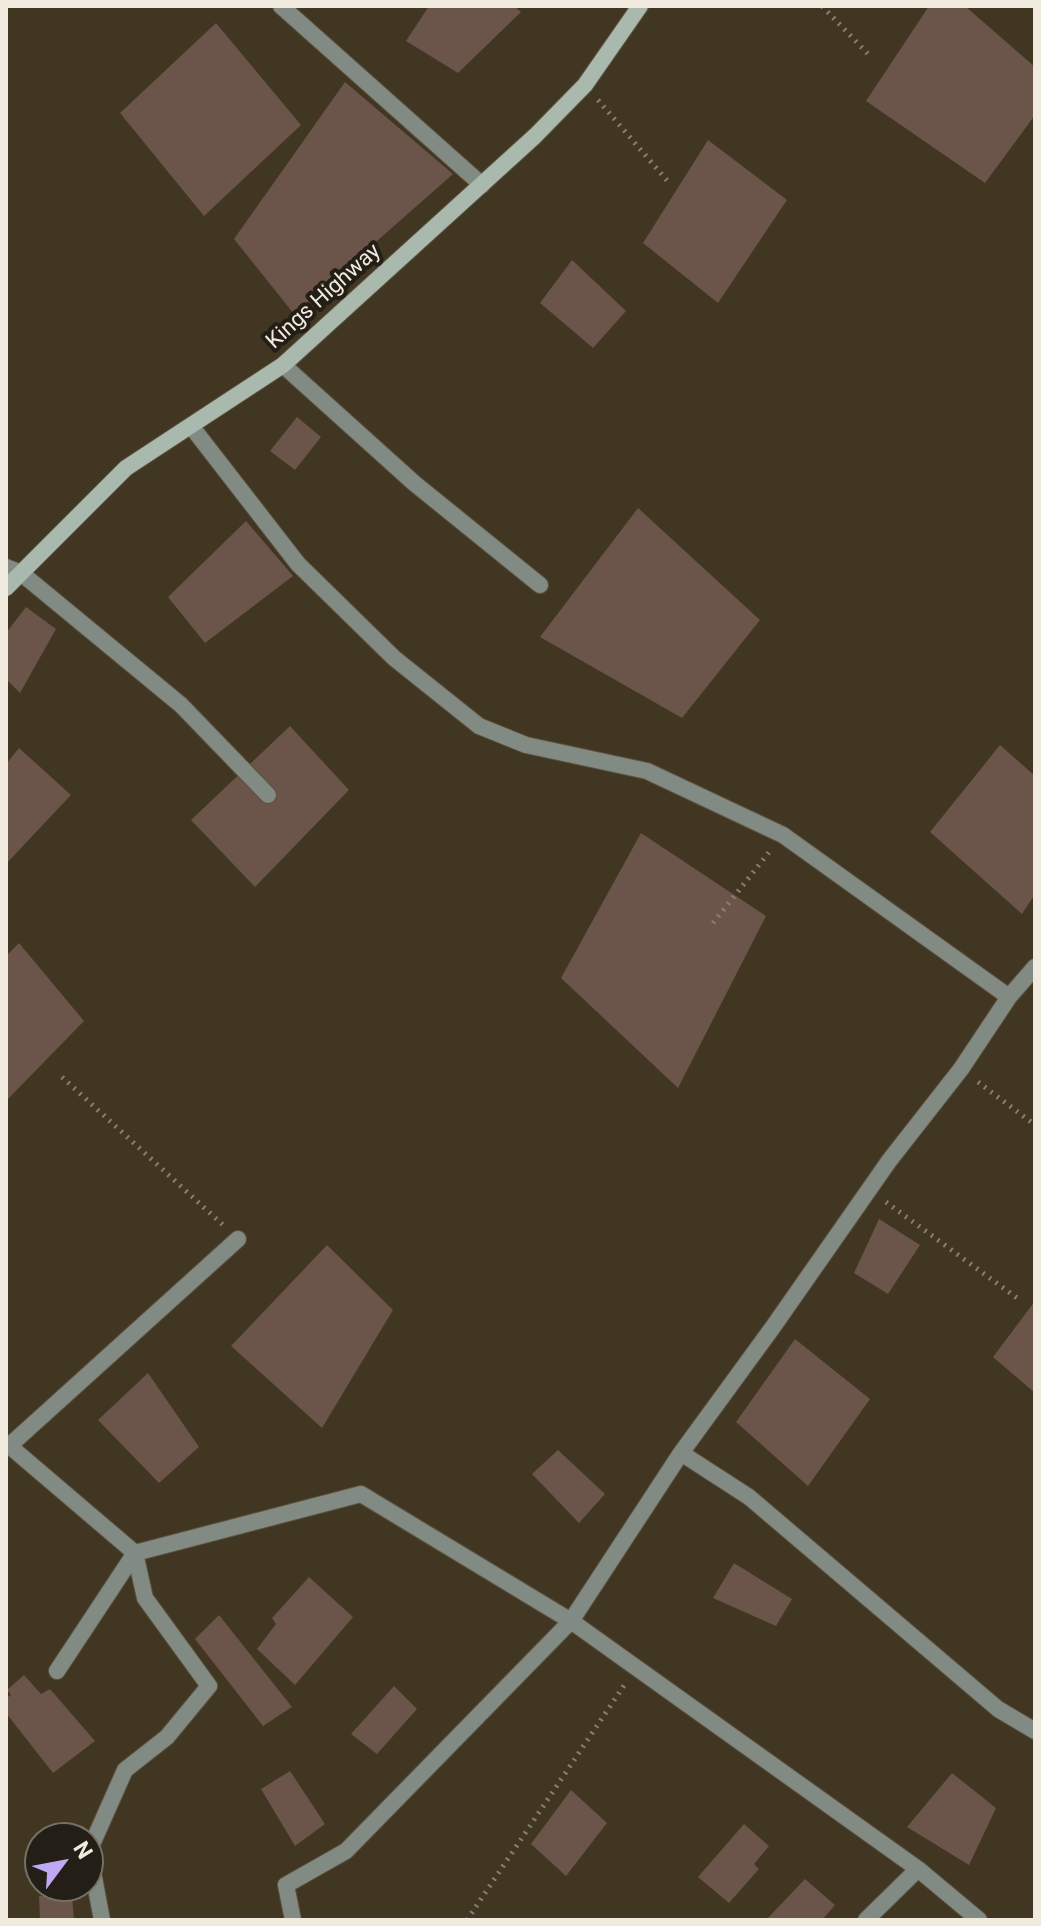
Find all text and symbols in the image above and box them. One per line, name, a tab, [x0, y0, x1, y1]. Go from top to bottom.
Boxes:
street label: Kings Highway	[261, 239, 387, 355]
north arrow	[24, 1822, 104, 1902]
text: N	[68, 1837, 98, 1863]

